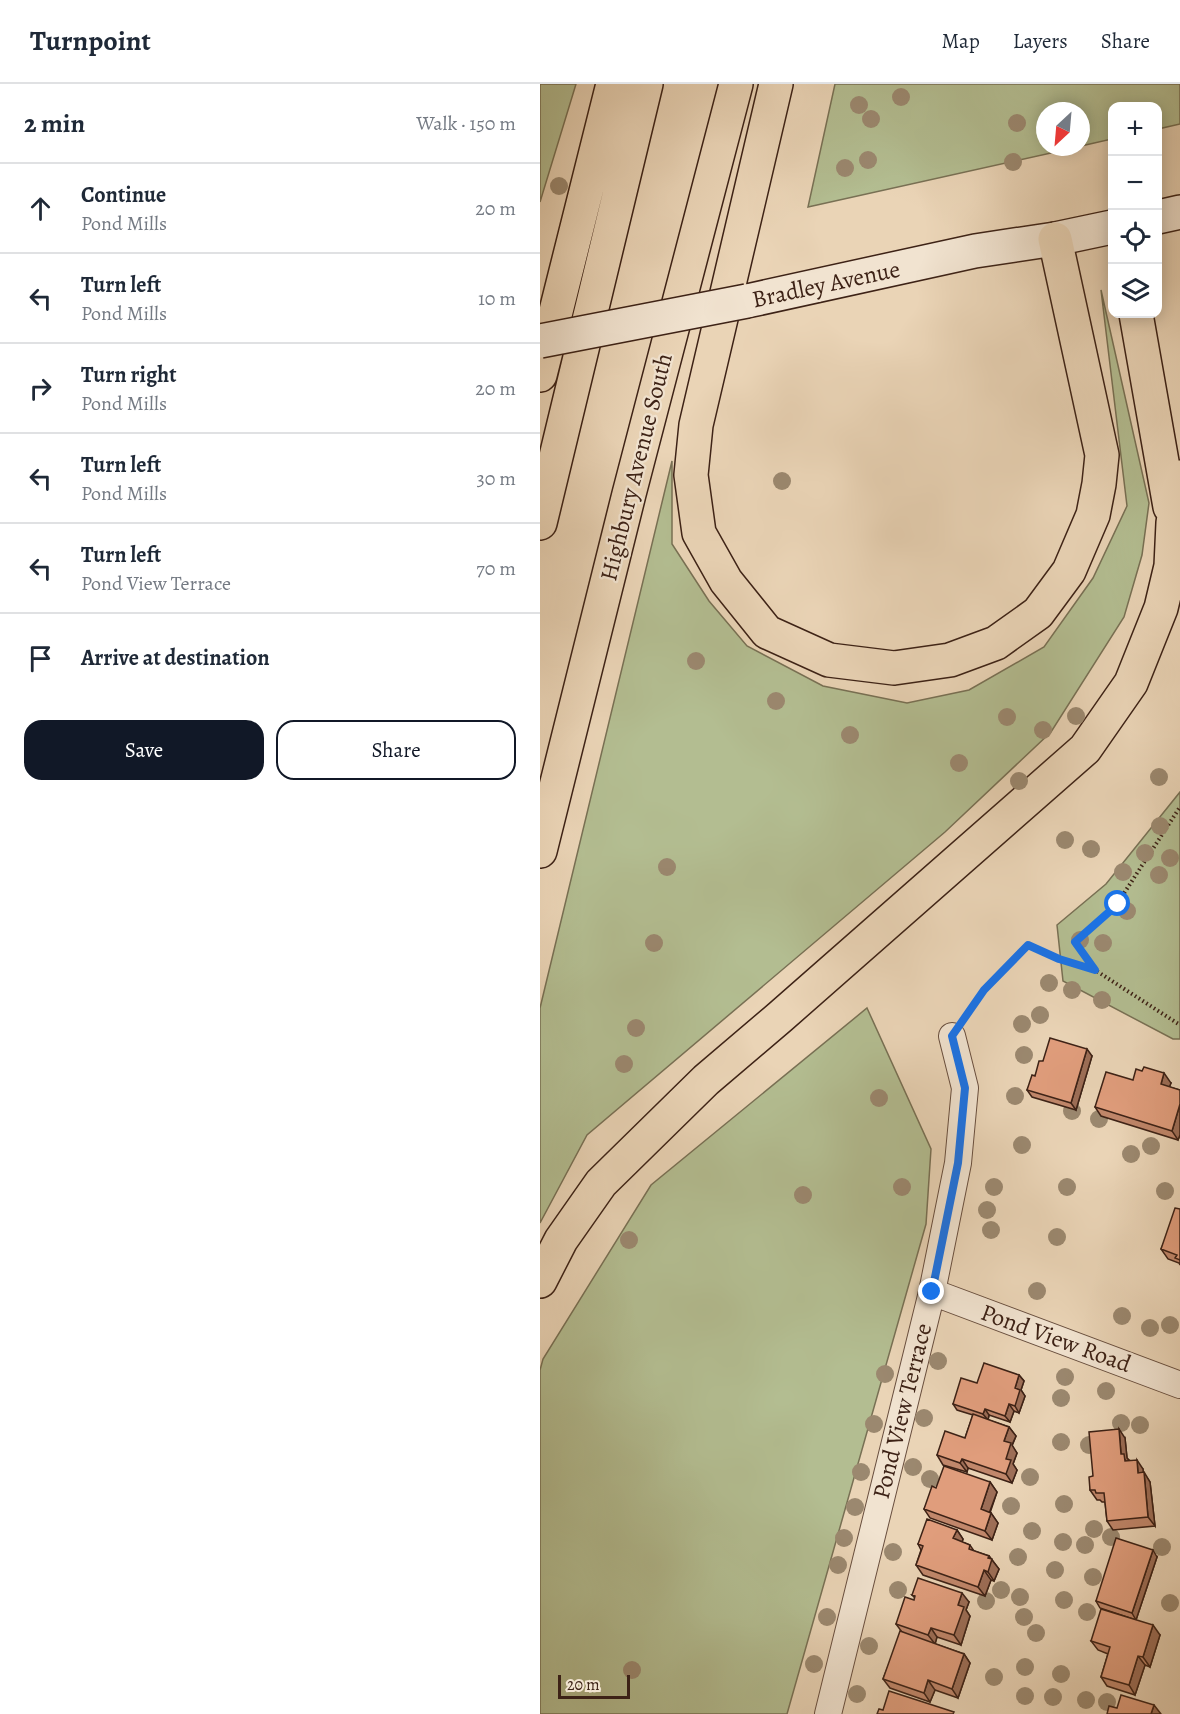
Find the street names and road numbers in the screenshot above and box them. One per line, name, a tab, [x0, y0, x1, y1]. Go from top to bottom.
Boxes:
street label: Bradley Avenue	[749, 253, 903, 315]
street label: Highbury Avenue South	[592, 350, 680, 584]
street label: Pond View Road	[976, 1296, 1136, 1380]
street label: Pond View Terrace	[865, 1320, 939, 1502]

